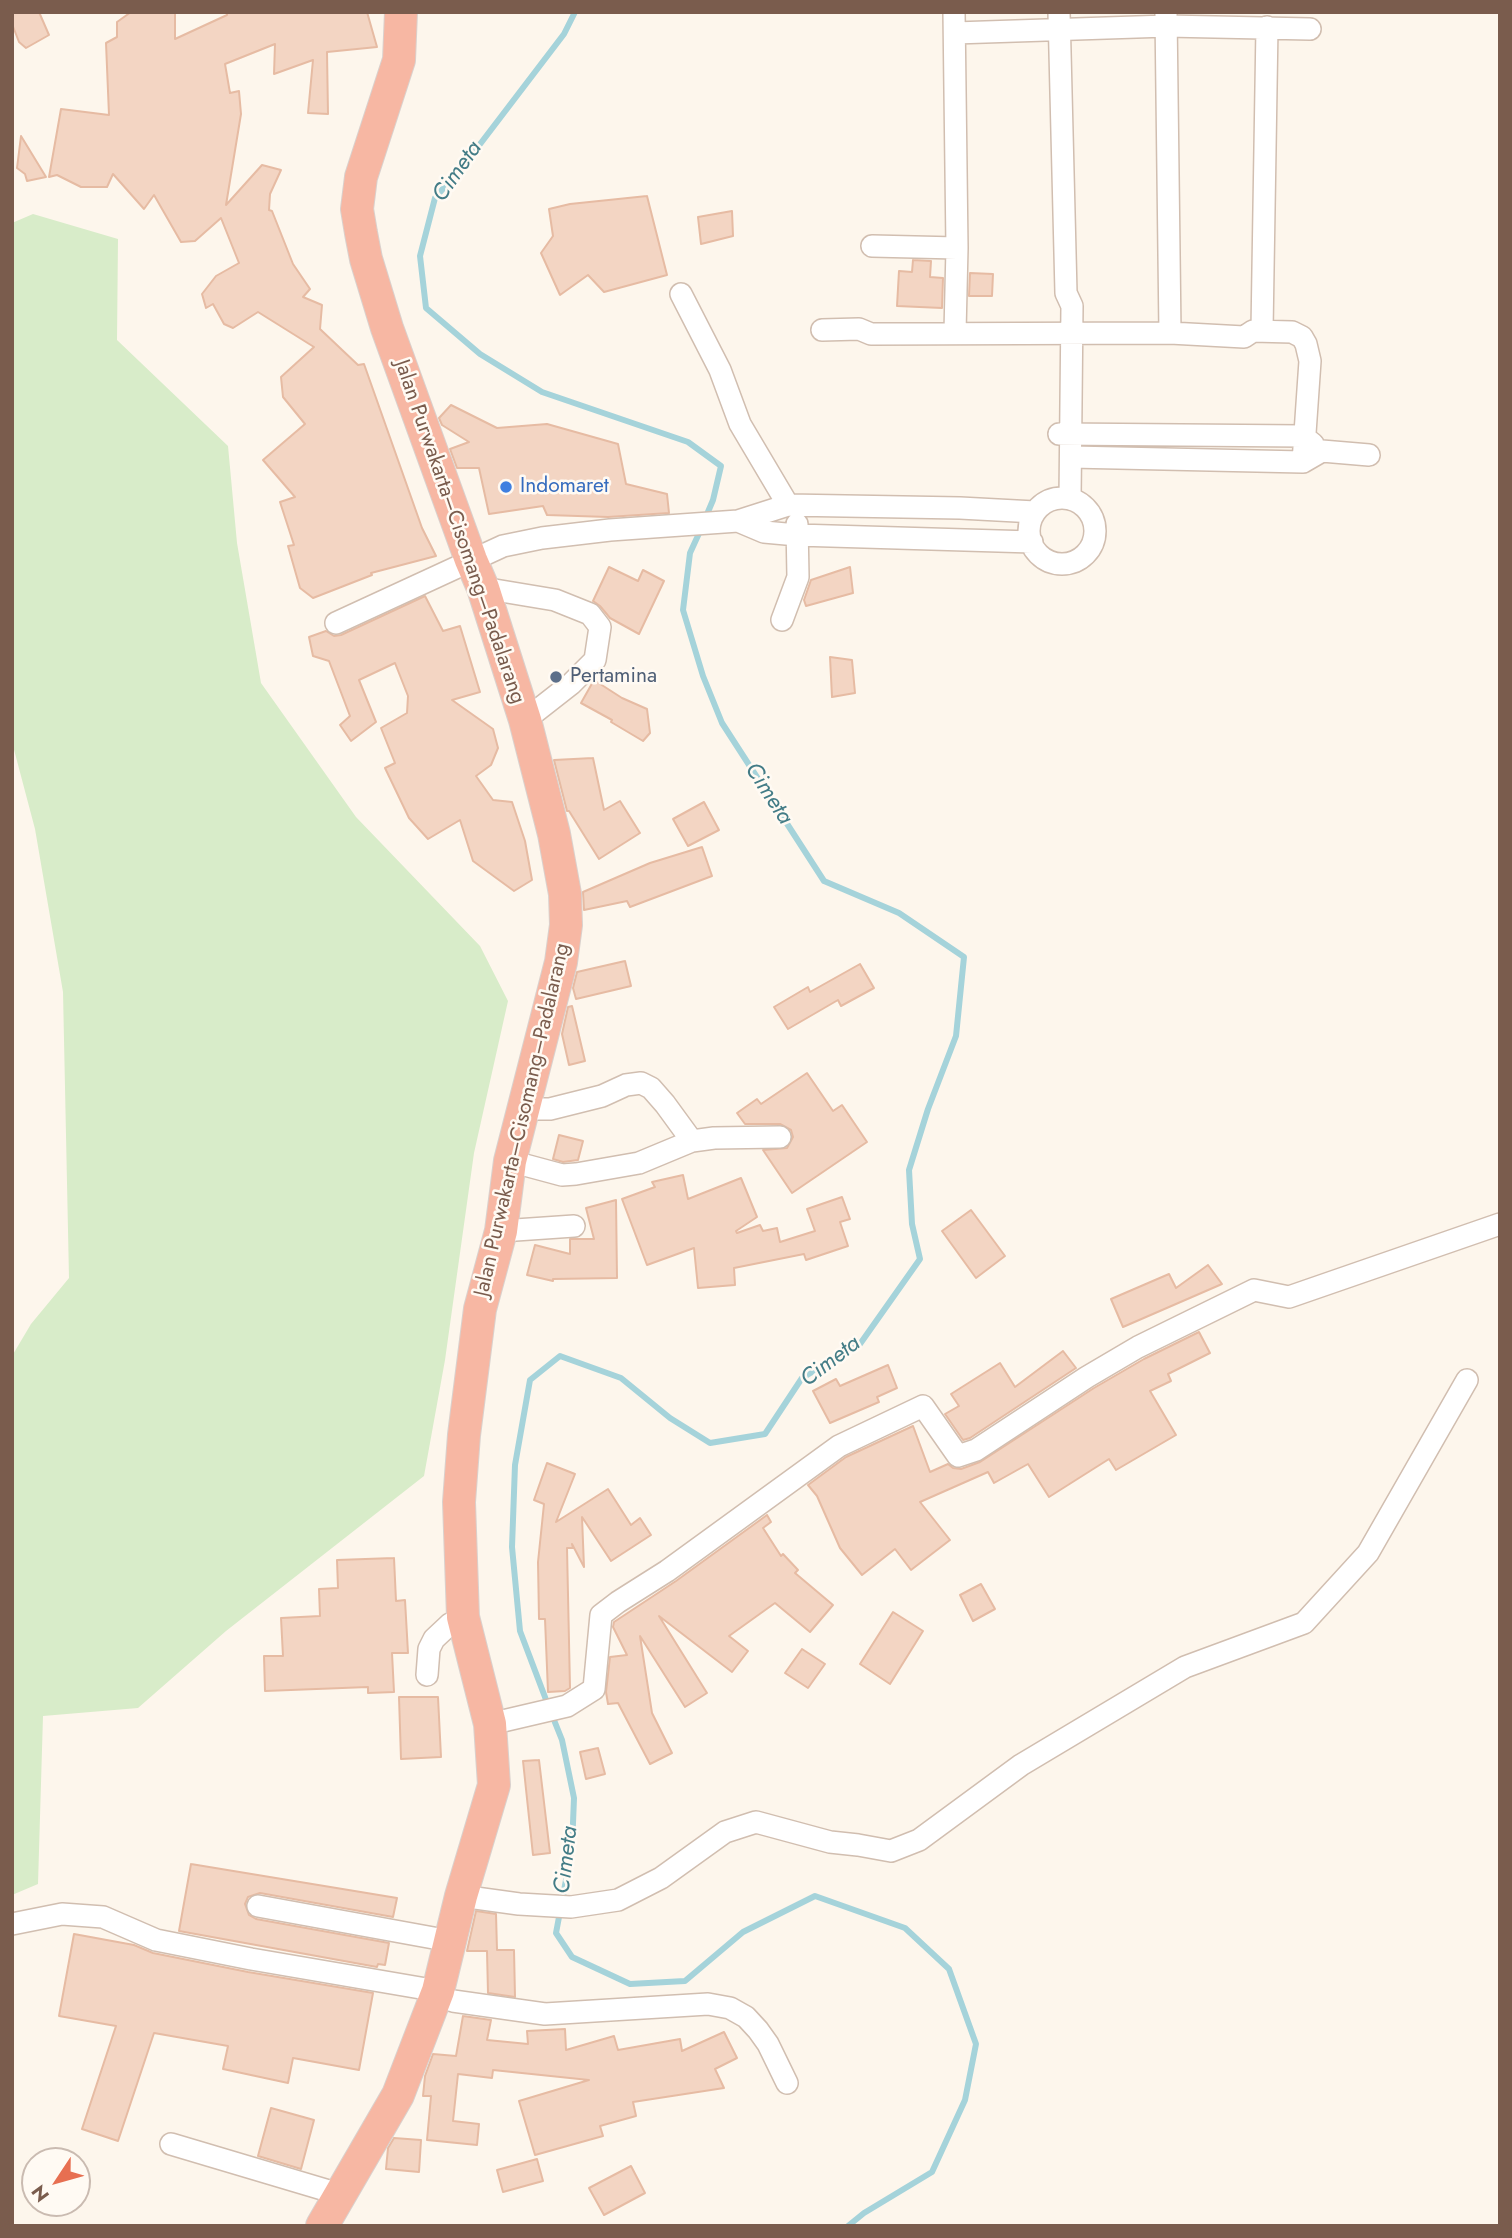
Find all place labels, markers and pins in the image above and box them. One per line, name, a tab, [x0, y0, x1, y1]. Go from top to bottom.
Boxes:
place label: Indomaret	[520, 474, 609, 500]
marker: Indomaret	[498, 479, 514, 495]
place label: Pertamina	[570, 664, 657, 690]
marker: Pertamina	[548, 669, 564, 685]

